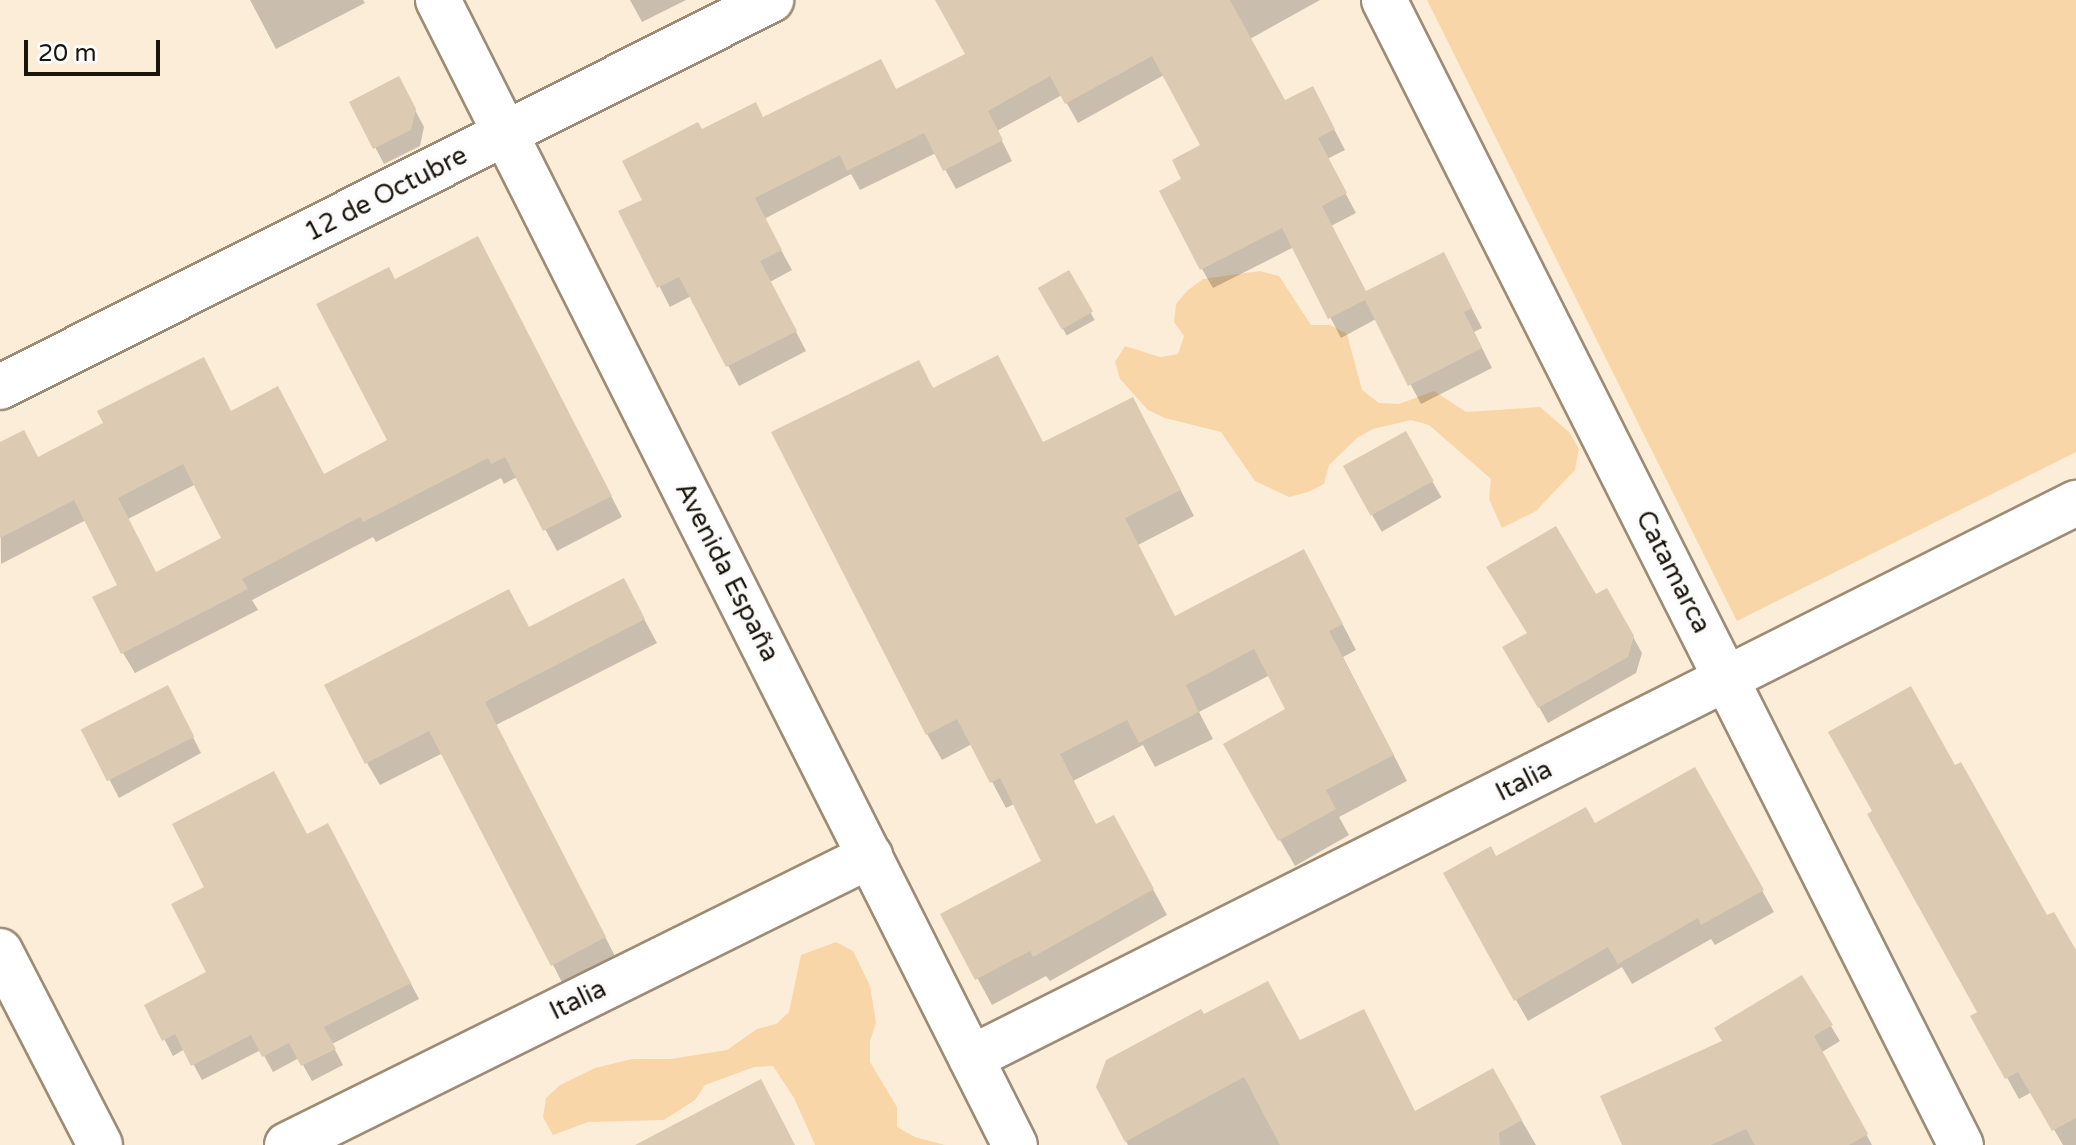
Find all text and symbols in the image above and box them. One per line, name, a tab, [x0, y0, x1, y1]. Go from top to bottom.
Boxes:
scale bar	[28, 24, 164, 74]
text: 20 m	[38, 39, 96, 68]
street label: 12 de Octubre	[300, 140, 472, 248]
street label: Avenida España	[668, 477, 786, 667]
street label: Catamarca	[1629, 505, 1717, 639]
street label: Italia	[1491, 754, 1557, 808]
street label: Italia	[545, 973, 611, 1027]

